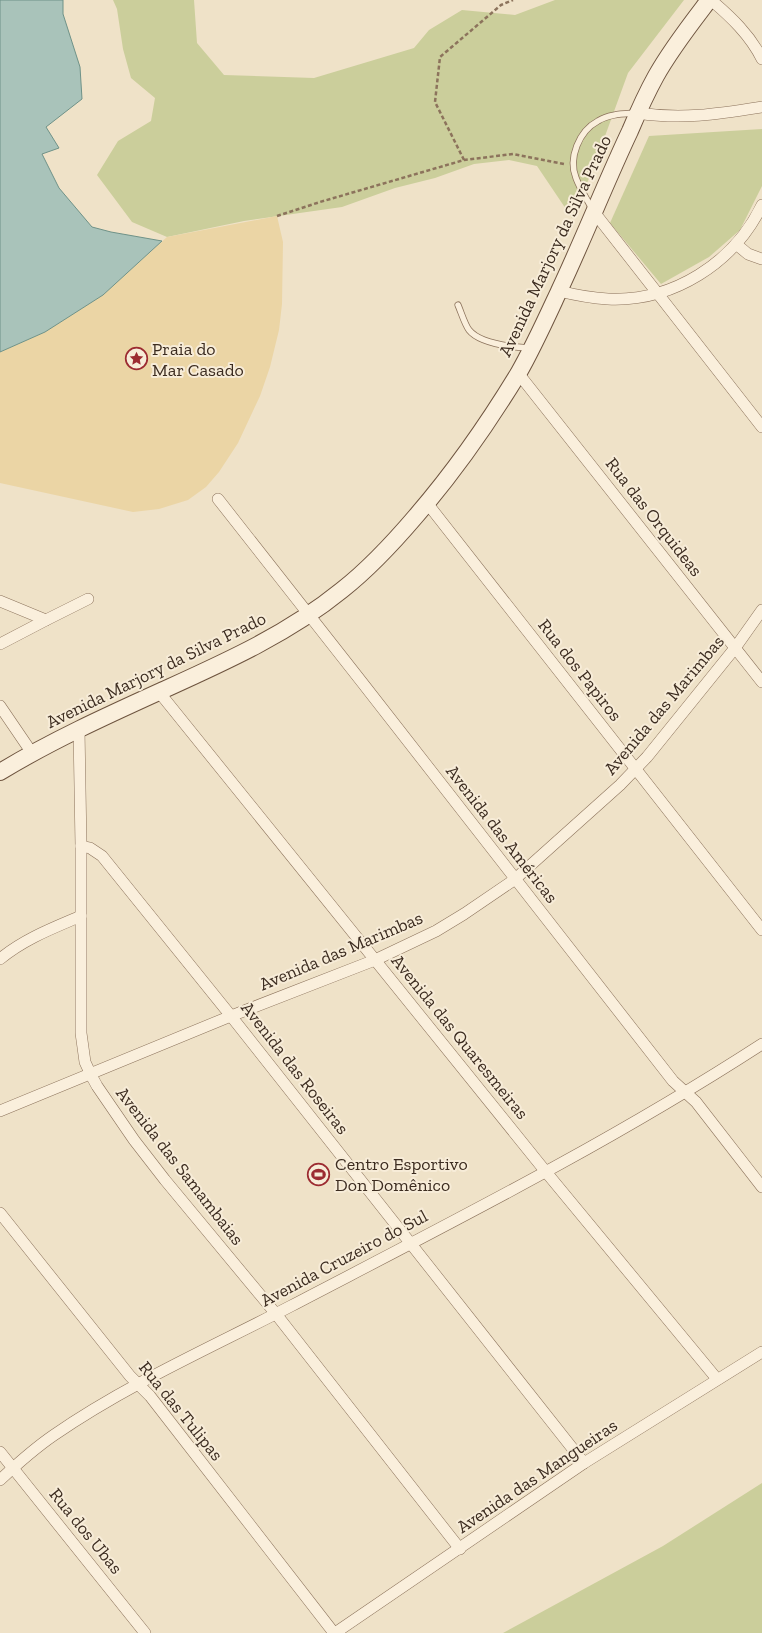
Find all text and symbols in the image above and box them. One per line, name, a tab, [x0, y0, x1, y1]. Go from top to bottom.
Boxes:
street label: Avenida Marjory da Silva Prado	[494, 132, 616, 360]
place label: Praia do Mar Casado	[152, 338, 244, 381]
place icon: Praia do Mar Casado	[124, 347, 148, 371]
street label: Rua das Orquideas	[601, 453, 707, 581]
street label: Avenida Marjory da Silva Prado	[43, 607, 269, 733]
street label: Rua dos Papiros	[533, 615, 627, 726]
street label: Avenida das Marimbas	[599, 631, 729, 779]
street label: Avenida das Américas	[441, 761, 563, 908]
street label: Avenida das Marimbas	[256, 907, 426, 995]
street label: Avenida das Quaresmeiras	[387, 950, 533, 1124]
street label: Avenida das Roseiras	[236, 997, 354, 1139]
street label: Avenida das Samambaias	[111, 1083, 249, 1250]
place label: Centro Esportivo Don Domênico	[335, 1153, 468, 1196]
sports icon: Centro Esportivo Don Domênico	[307, 1162, 331, 1186]
street label: Avenida Cruzeiro do Sul	[257, 1205, 431, 1311]
street label: Rua das Tulipas	[134, 1357, 228, 1465]
street label: Avenida das Mangueiras	[452, 1414, 622, 1538]
street label: Rua dos Ubas	[45, 1484, 127, 1578]

